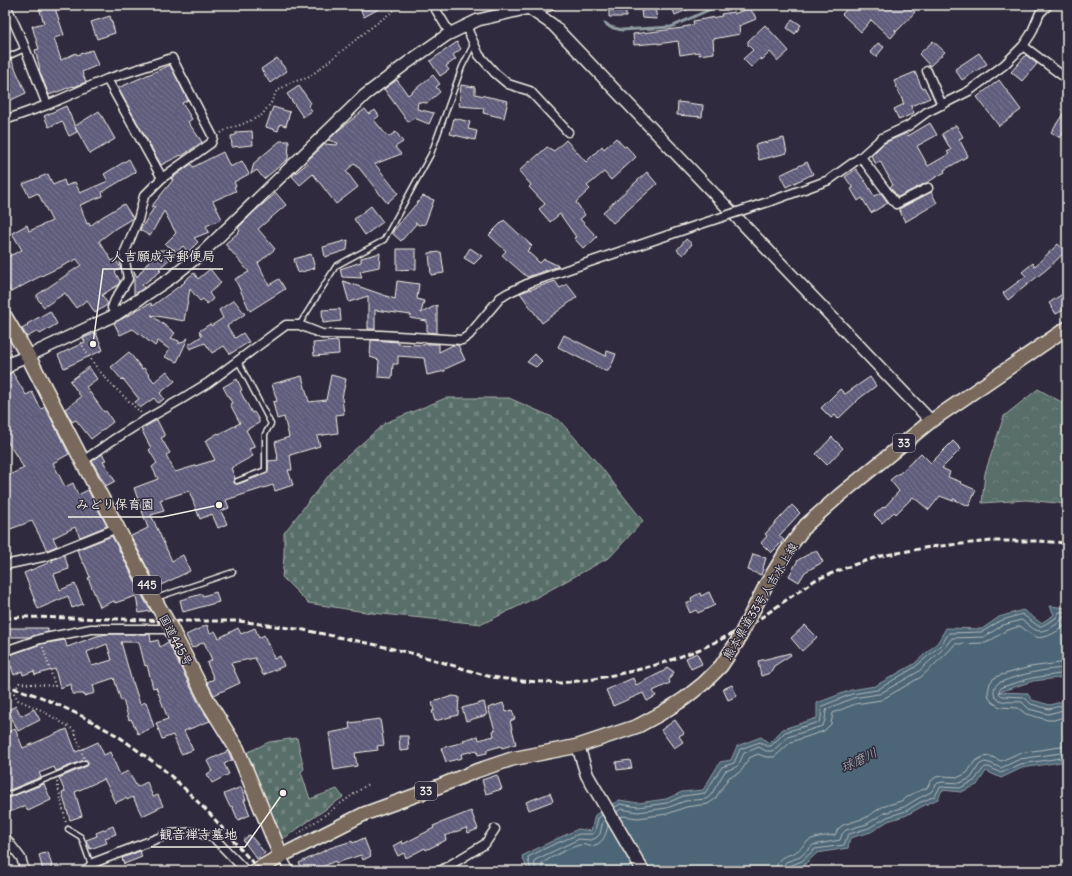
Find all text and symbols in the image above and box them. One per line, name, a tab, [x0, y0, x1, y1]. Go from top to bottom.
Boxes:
callout: 人吉願成寺郵便局	[103, 244, 223, 269]
text: 人吉願成寺郵便局	[111, 248, 215, 265]
road number: 33	[893, 434, 915, 452]
callout: みどり保育園	[68, 492, 162, 517]
text: みどり保育園	[76, 496, 154, 513]
street label: 熊本県道33号人吉水上線	[719, 540, 801, 662]
road number: 445	[133, 576, 161, 594]
street label: 国道445号	[156, 611, 196, 669]
water label: 球磨川	[838, 744, 880, 776]
road number: 33	[415, 782, 437, 800]
callout: 観音禅寺墓地	[151, 822, 245, 847]
text: 観音禅寺墓地	[159, 826, 237, 843]

